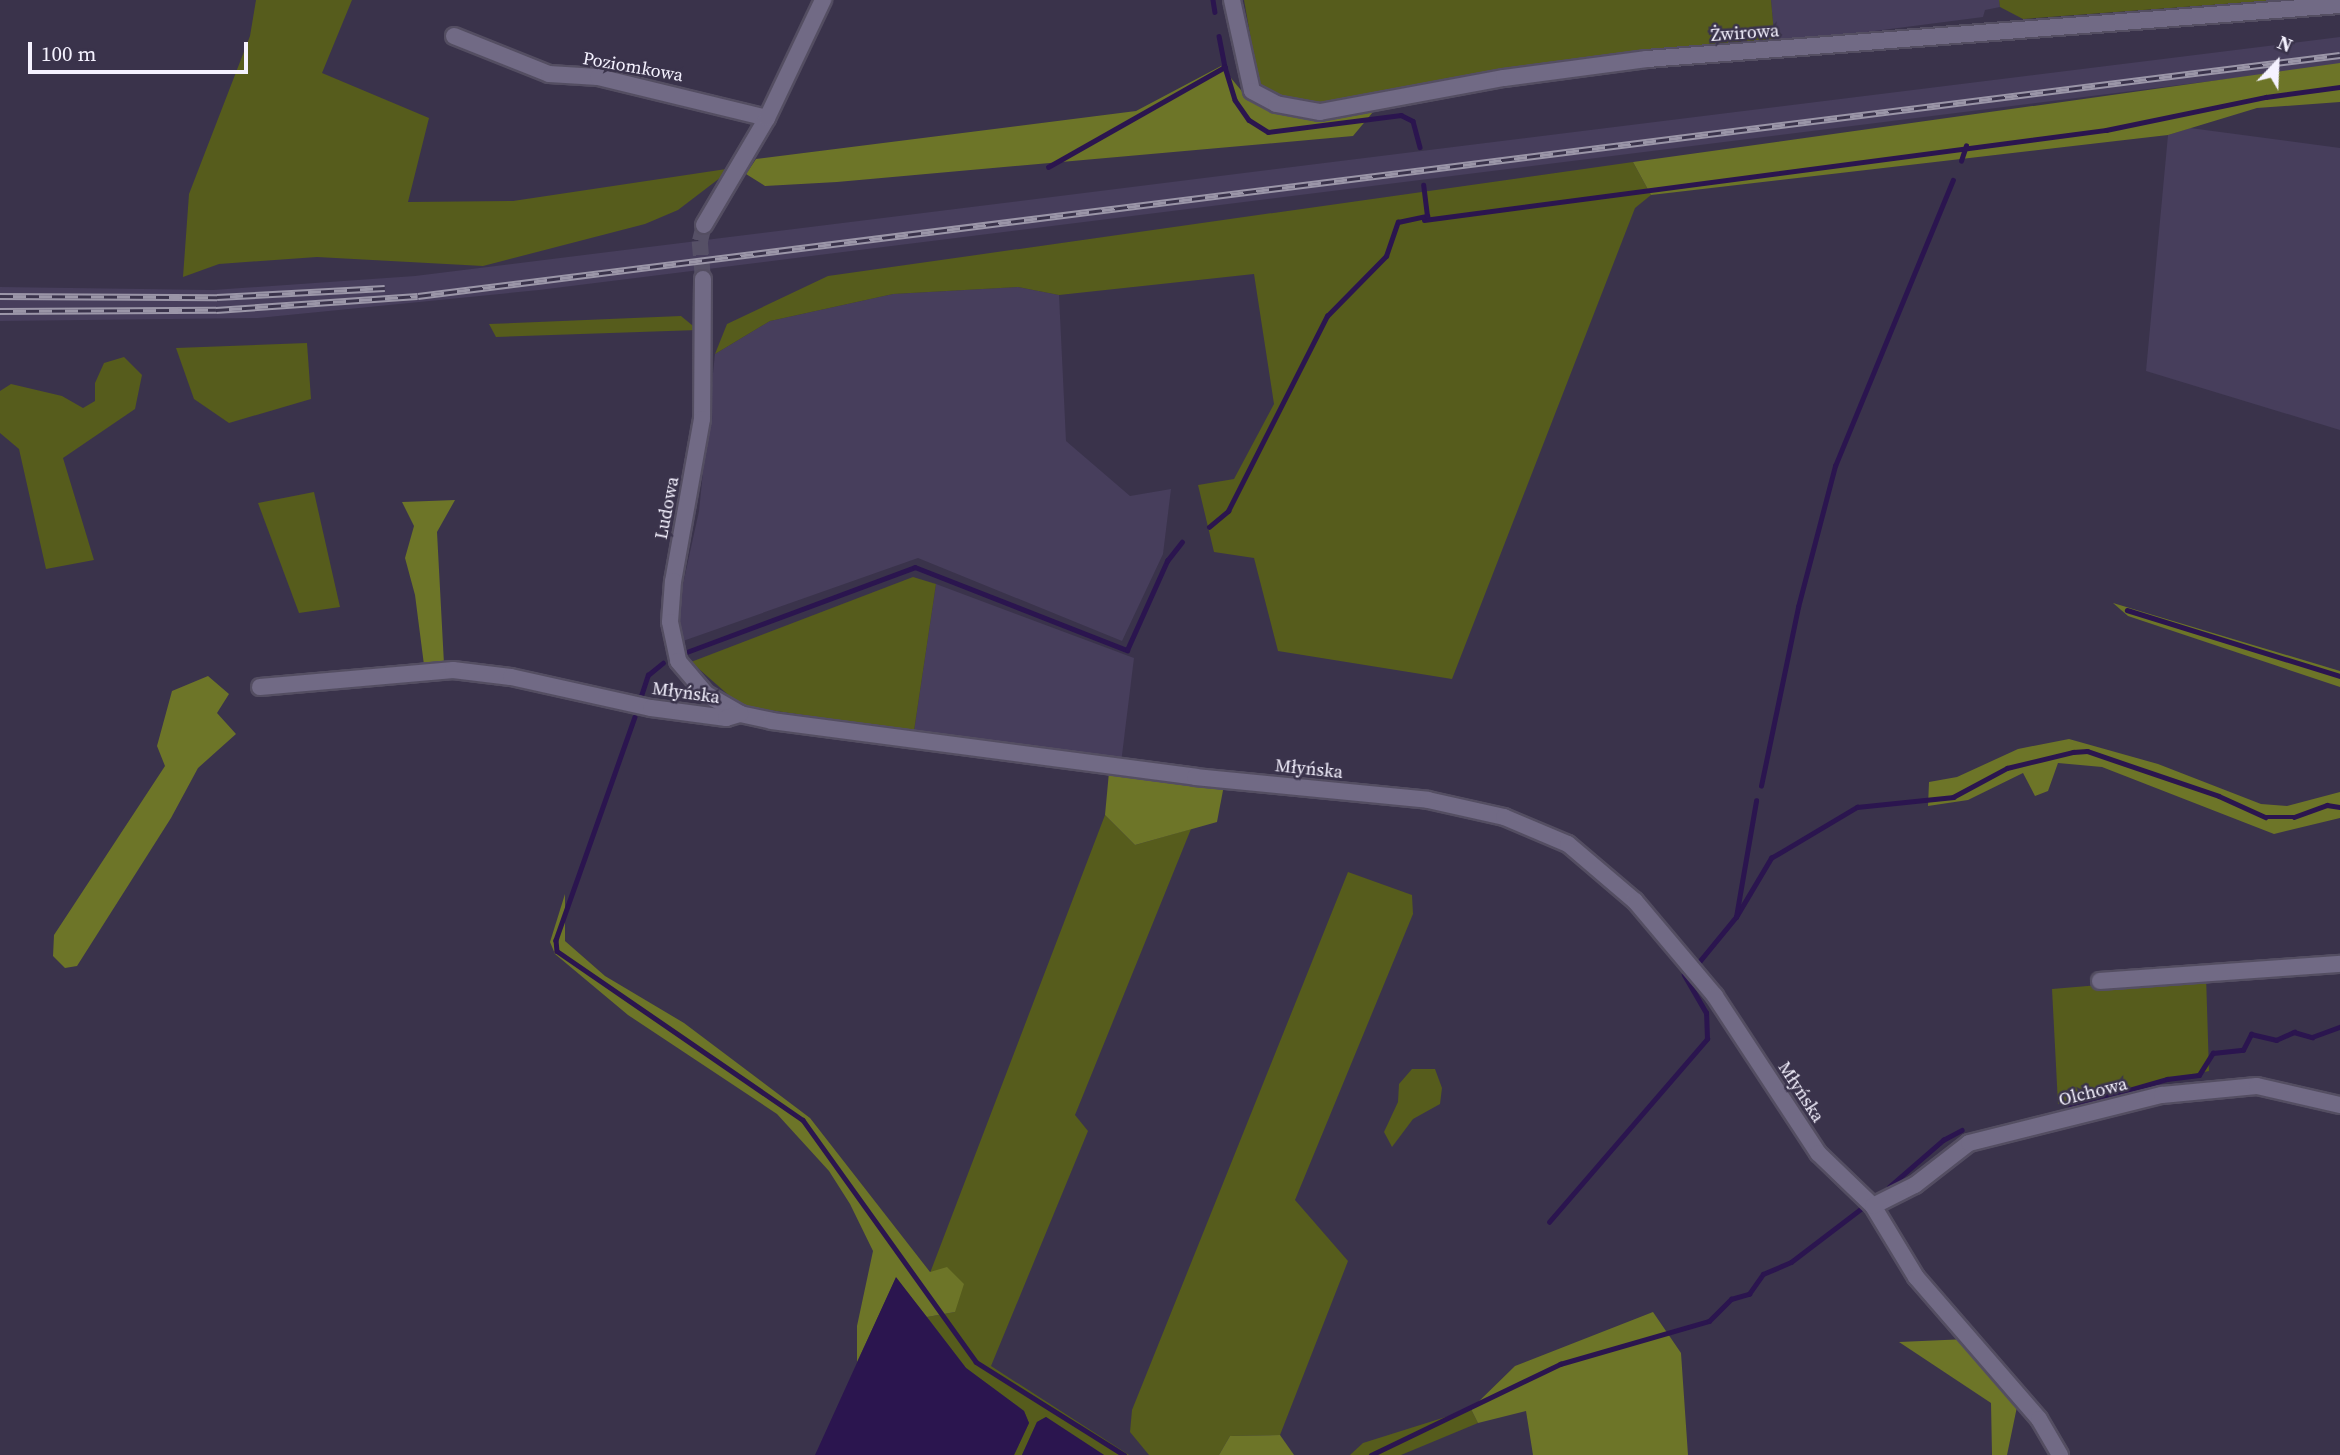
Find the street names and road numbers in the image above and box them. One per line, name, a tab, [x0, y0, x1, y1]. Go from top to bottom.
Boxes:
street label: Żwirowa	[1710, 20, 1780, 46]
street label: Poziomkowa	[581, 48, 685, 86]
street label: Ludowa	[650, 475, 684, 541]
street label: Młyńska	[651, 678, 721, 708]
street label: Młyńska	[1274, 755, 1344, 783]
street label: Młyńska	[1773, 1058, 1829, 1126]
street label: Olchowa	[2056, 1073, 2130, 1111]

